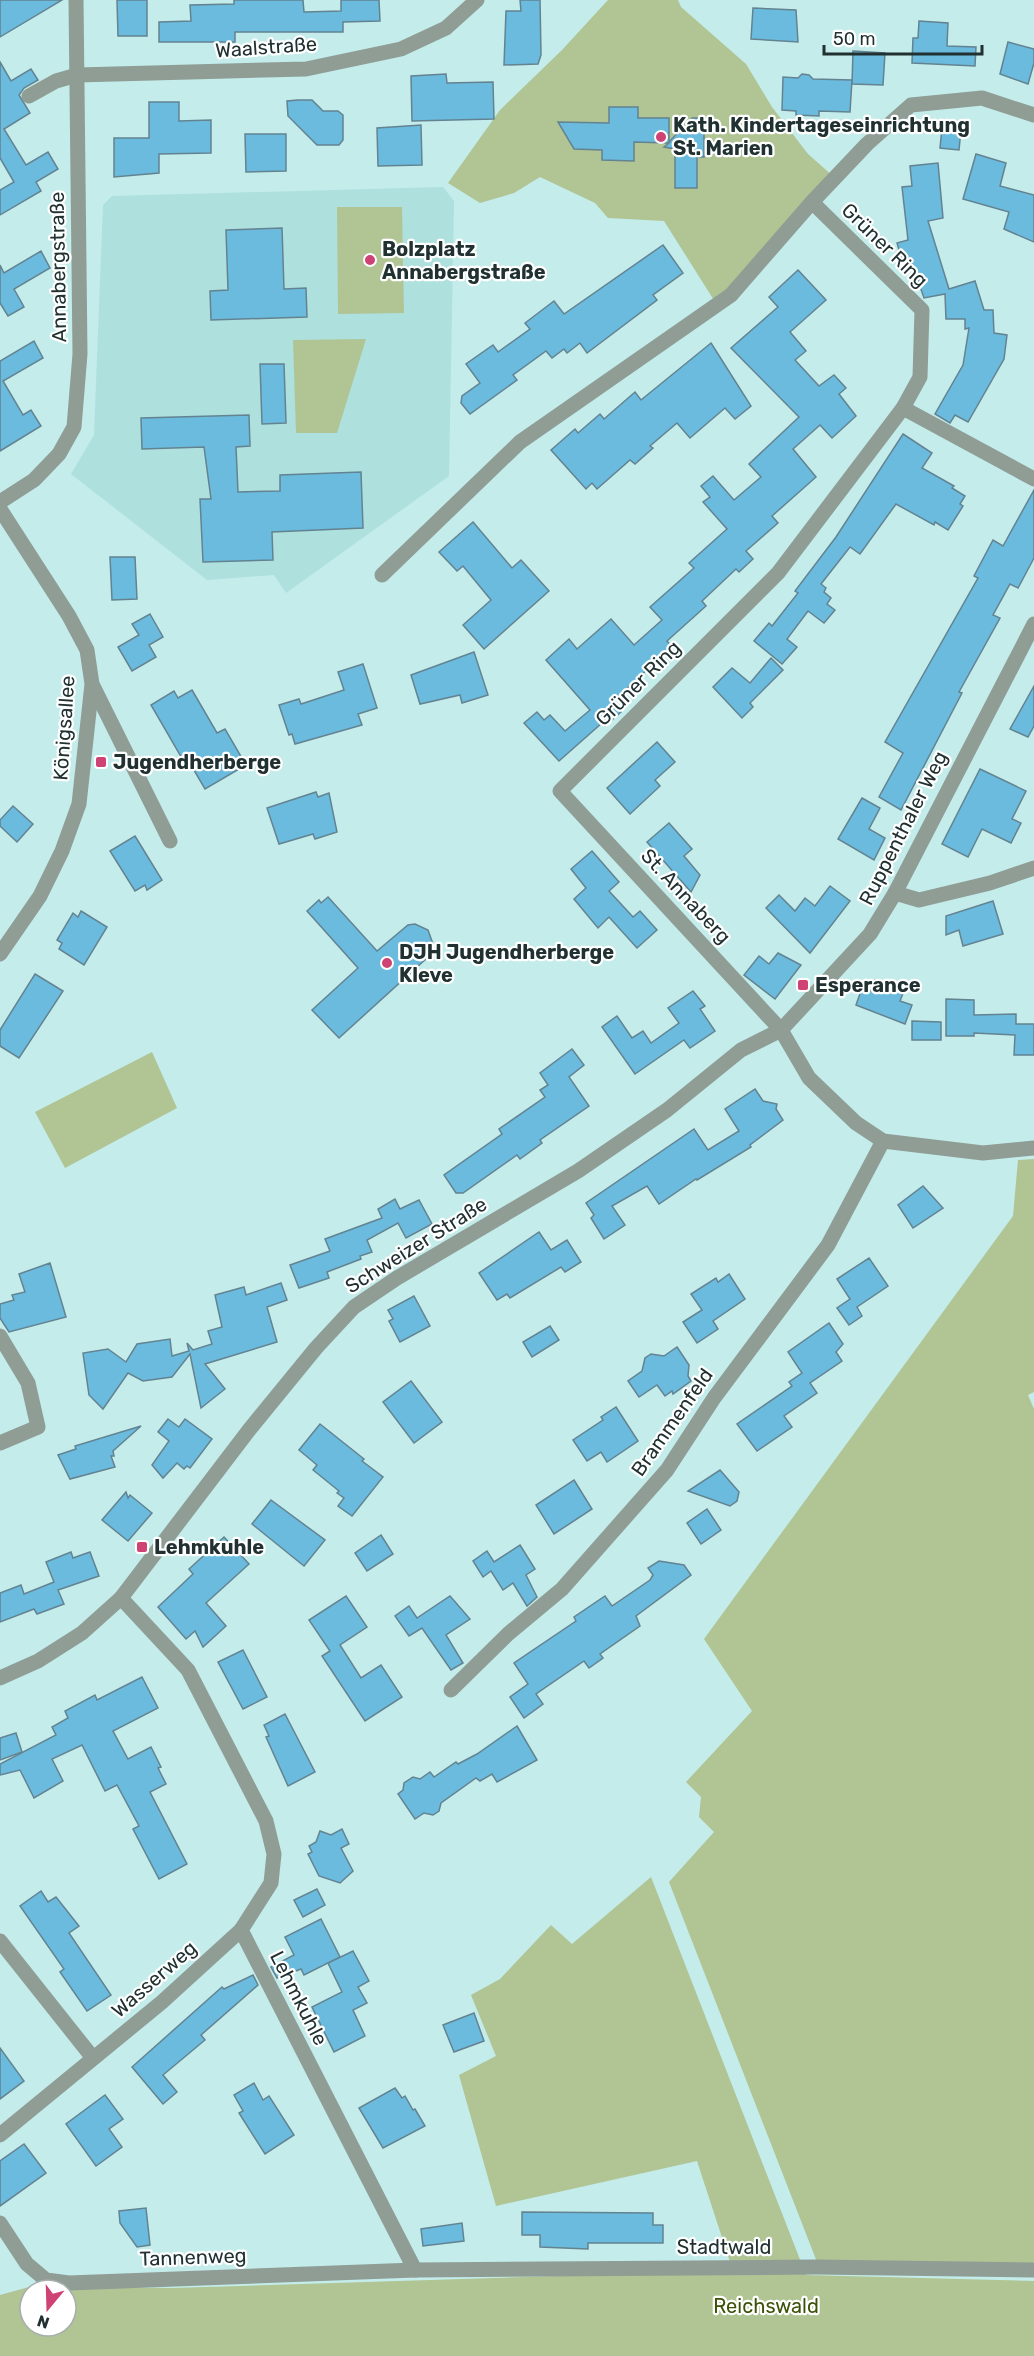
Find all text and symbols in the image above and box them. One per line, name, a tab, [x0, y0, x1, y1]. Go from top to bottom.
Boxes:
scale bar	[824, 18, 982, 56]
text: 50 m	[833, 28, 876, 50]
street label: Waalstraße	[214, 31, 318, 63]
place label: Kath. Kindertageseinrichtung St. Marien	[673, 113, 970, 160]
marker: Kath. Kindertageseinrichtung St. Marien	[654, 130, 668, 144]
street label: Annabergstraße	[45, 192, 71, 342]
street label: Grüner Ring	[837, 198, 933, 292]
place label: Bolzplatz Annabergstraße	[382, 237, 546, 284]
marker: Bolzplatz Annabergstraße	[363, 253, 377, 267]
street label: Grüner Ring	[590, 635, 686, 731]
street label: Königsallee	[48, 675, 80, 781]
street label: Ruppenthaler Weg	[854, 747, 952, 909]
place label: Jugendherberge	[113, 750, 281, 774]
marker: Jugendherberge	[94, 755, 108, 769]
street label: St. Annaberg	[636, 844, 736, 948]
place label: DJH Jugendherberge Kleve	[399, 940, 614, 987]
marker: DJH Jugendherberge Kleve	[380, 956, 394, 970]
place label: Esperance	[815, 973, 921, 997]
marker: Esperance	[796, 978, 810, 992]
street label: Schweizer Straße	[341, 1192, 491, 1298]
street label: Brammenfeld	[626, 1363, 718, 1481]
place label: Lehmkuhle	[154, 1535, 264, 1559]
marker: Lehmkuhle	[135, 1540, 149, 1554]
street label: Wasserweg	[107, 1936, 201, 2022]
street label: Lehmkuhle	[265, 1947, 333, 2049]
street label: Stadtwald	[677, 2235, 771, 2259]
street label: Tannenweg	[139, 2243, 247, 2271]
north arrow	[18, 2278, 78, 2338]
park label: Reichswald	[713, 2294, 819, 2318]
text: N	[35, 2311, 52, 2333]

